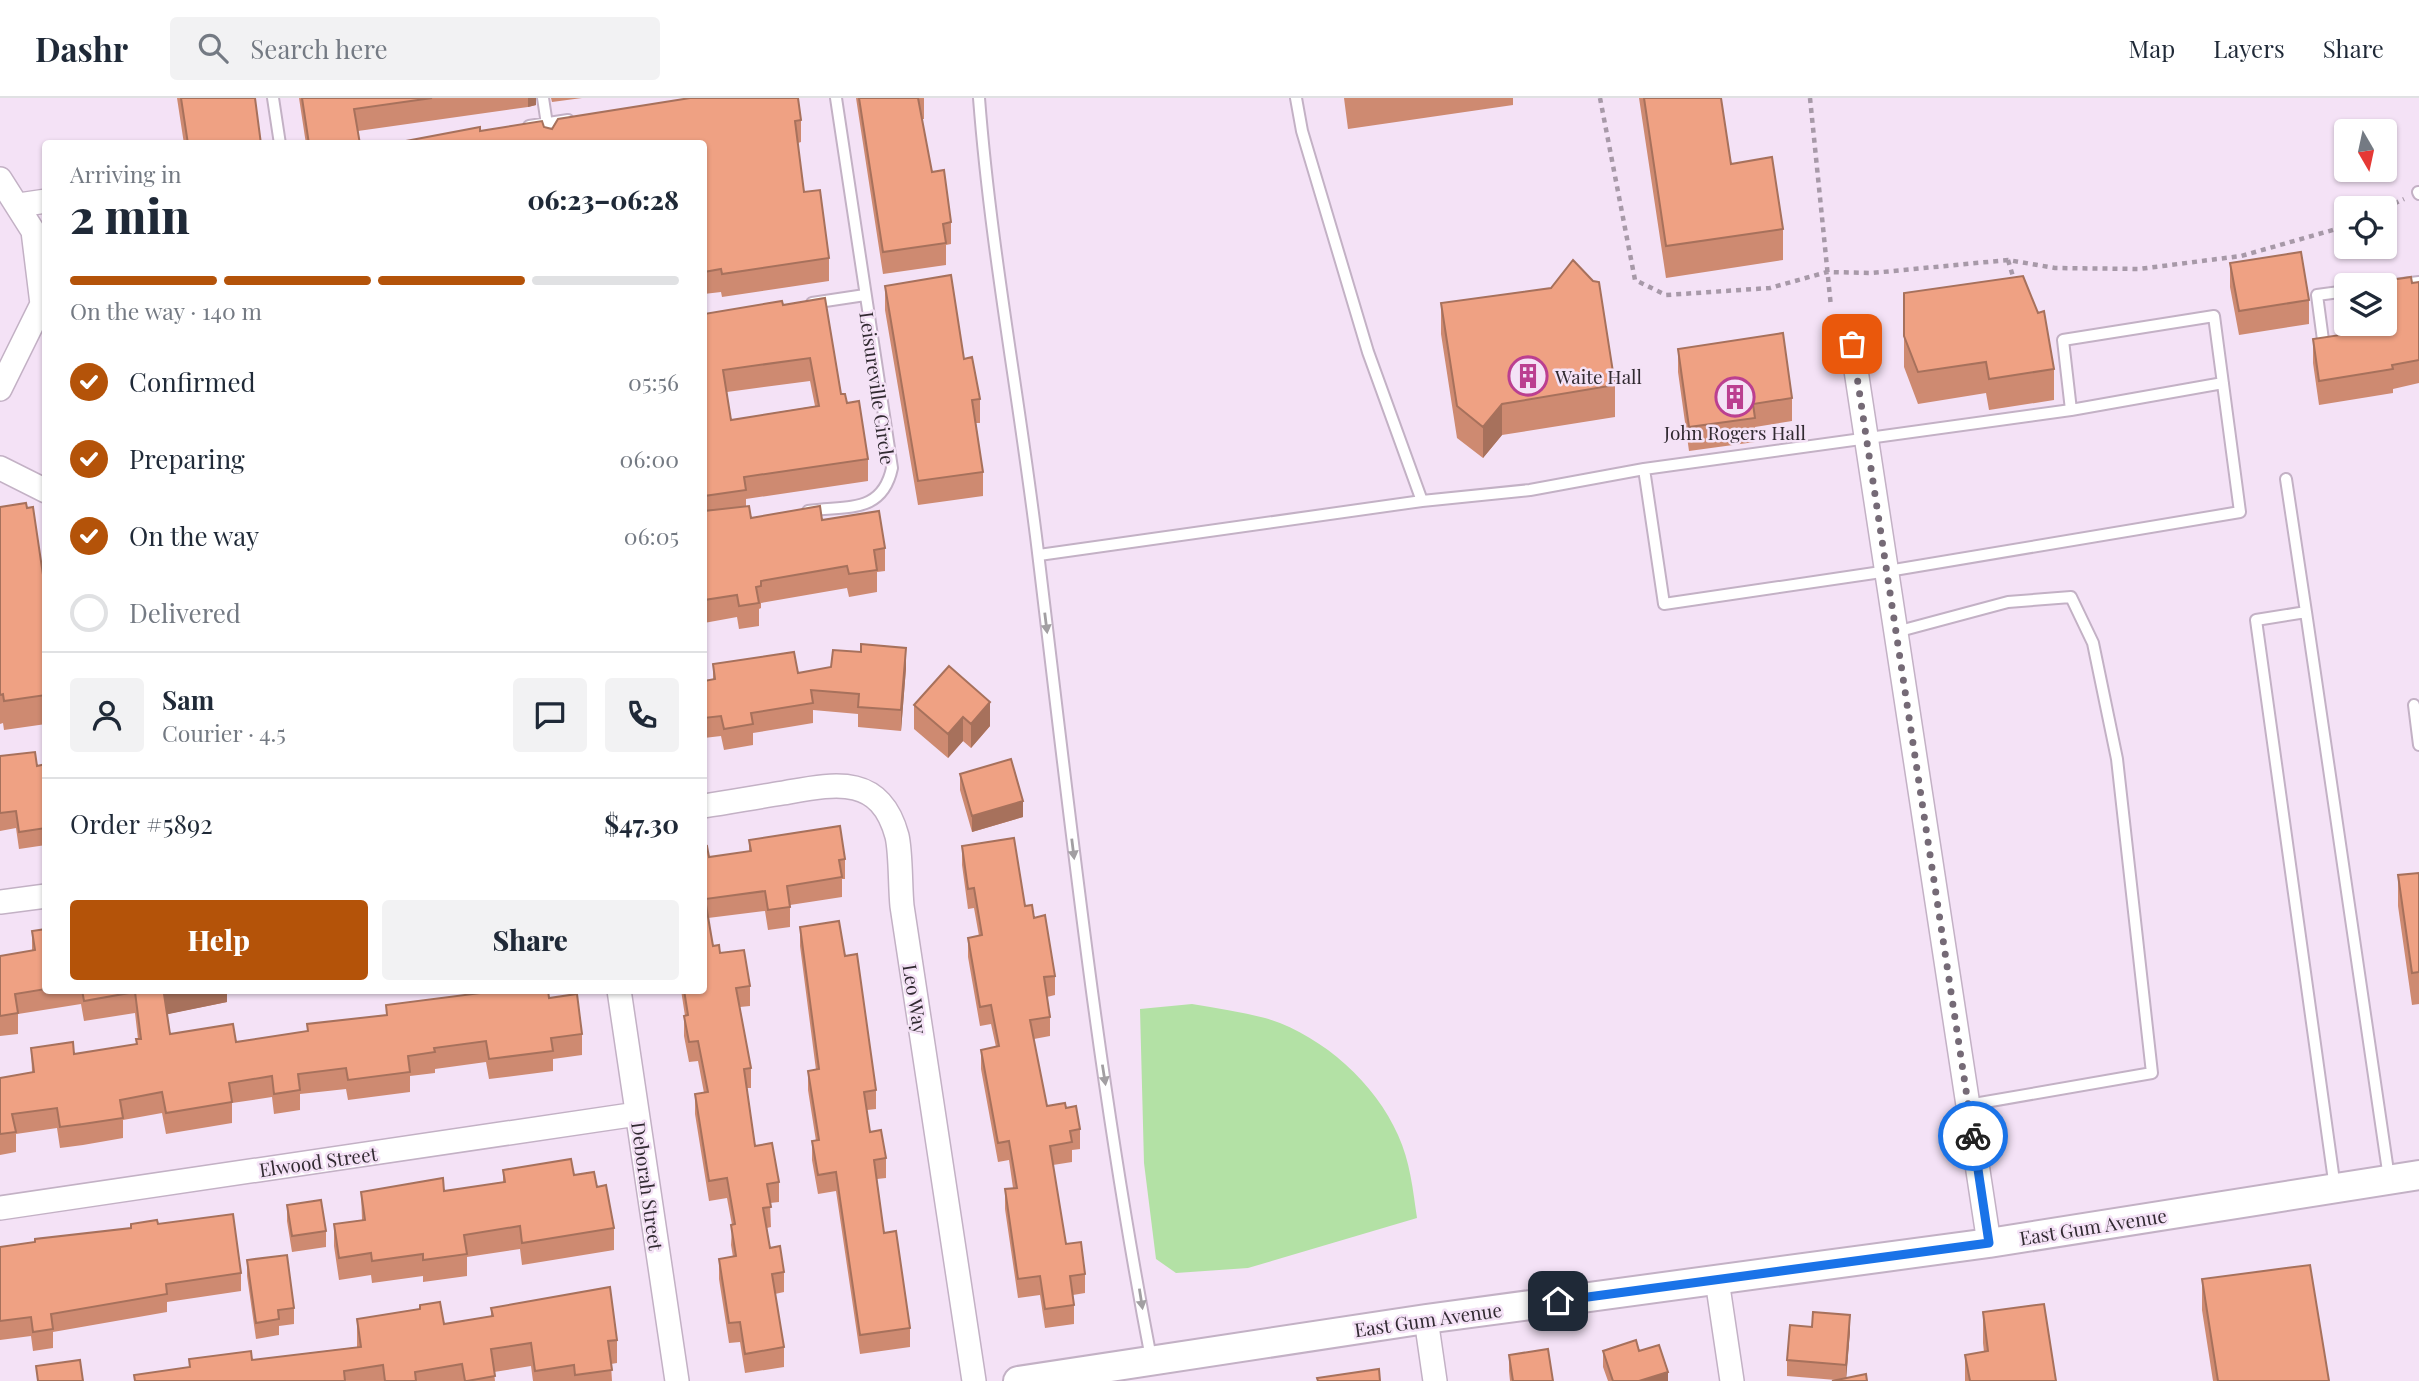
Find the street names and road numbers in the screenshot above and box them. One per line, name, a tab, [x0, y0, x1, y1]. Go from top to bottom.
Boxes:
street label: Leisureville Circle	[854, 310, 902, 466]
street label: Leo Way	[898, 962, 934, 1036]
street label: Deborah Street	[626, 1120, 670, 1252]
street label: Elwood Street	[257, 1140, 379, 1182]
street label: East Gum Avenue	[2018, 1202, 2168, 1250]
street label: East Gum Avenue	[1353, 1296, 1503, 1342]

